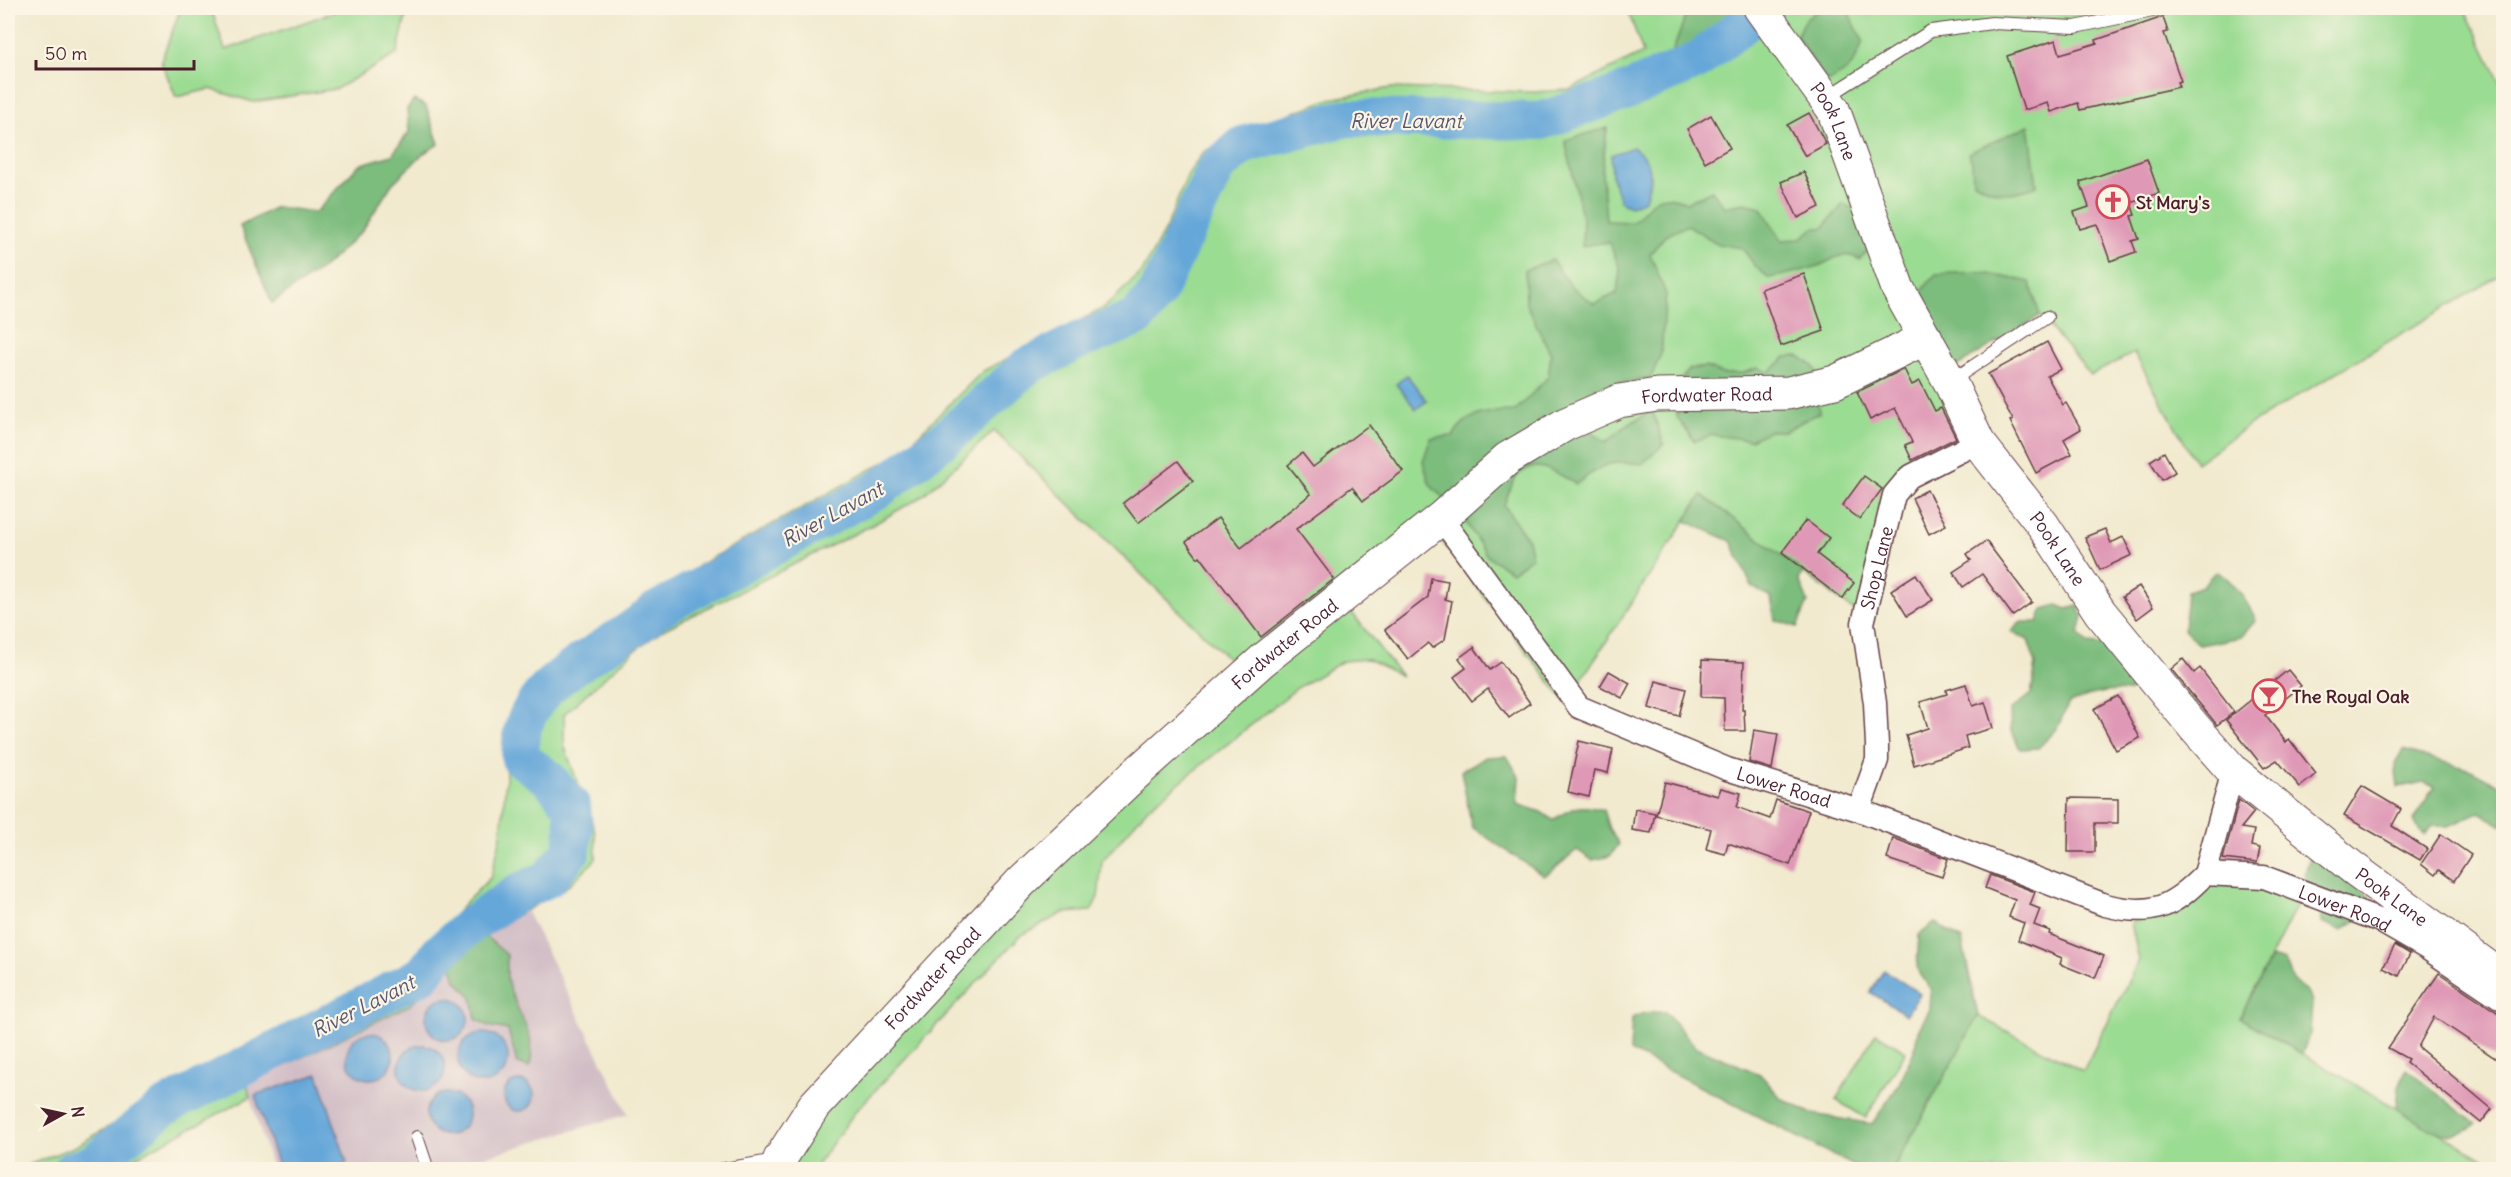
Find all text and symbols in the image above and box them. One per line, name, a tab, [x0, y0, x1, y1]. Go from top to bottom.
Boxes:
scale bar	[36, 33, 194, 71]
text: 50 m	[45, 42, 87, 65]
street label: Pook Lane	[1806, 77, 1862, 163]
water label: River Lavant	[1350, 108, 1464, 133]
church icon: St Mary's	[2095, 184, 2131, 220]
place label: St Mary's	[2136, 191, 2210, 214]
street label: Fordwater Road	[1640, 382, 1773, 409]
water label: River Lavant	[777, 475, 889, 552]
street label: Pook Lane	[2025, 507, 2091, 590]
street label: Shop Lane	[1855, 524, 1898, 612]
street label: Fordwater Road	[1226, 593, 1343, 694]
bar icon: The Royal Oak	[2251, 678, 2287, 714]
place label: The Royal Oak	[2292, 685, 2409, 708]
street label: Lower Road	[1734, 761, 1834, 812]
street label: Pook Lane	[2351, 862, 2433, 931]
street label: Lower Road	[2295, 880, 2396, 937]
street label: Fordwater Road	[879, 922, 986, 1034]
water label: River Lavant	[307, 968, 421, 1043]
north arrow	[33, 1084, 93, 1144]
text: N	[67, 1105, 89, 1119]

